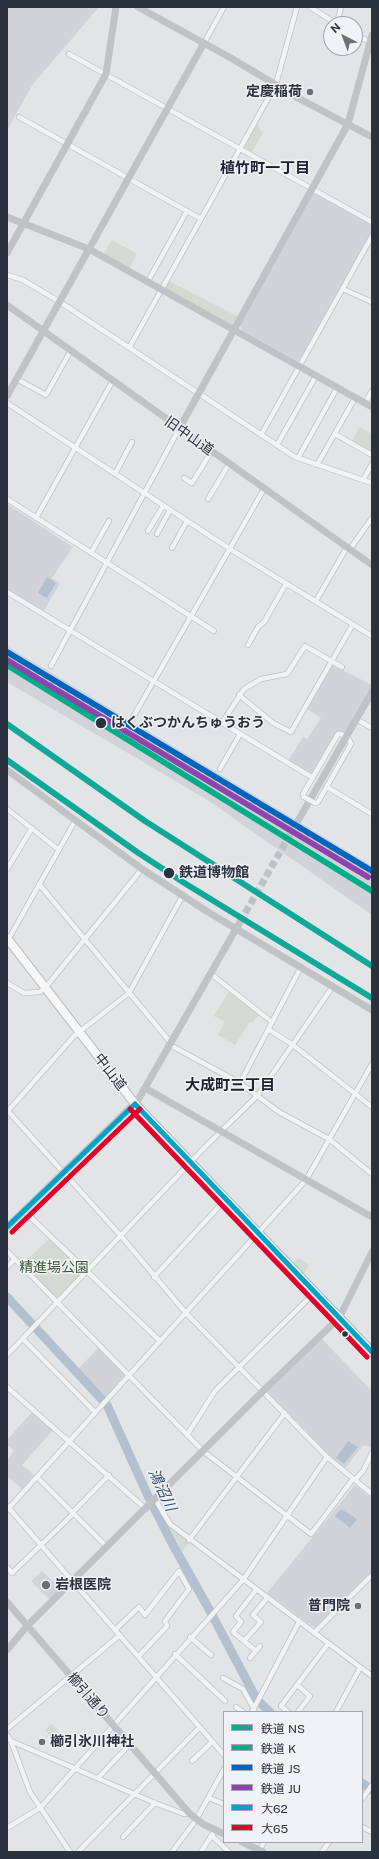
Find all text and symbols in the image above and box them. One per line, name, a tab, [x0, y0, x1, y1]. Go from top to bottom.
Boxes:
north arrow	[323, 16, 363, 56]
text: N	[328, 20, 343, 35]
place label: 定慶稲荷	[246, 84, 302, 100]
marker: 定慶稲荷	[305, 87, 315, 97]
district label: 植竹町一丁目	[220, 159, 310, 177]
street label: 旧中山道	[161, 413, 217, 459]
place label: はくぶつかんちゅうおう	[111, 715, 265, 731]
marker: はくぶつかんちゅうおう	[94, 716, 108, 730]
place label: 鉄道博物館	[179, 865, 249, 881]
marker: 鉄道博物館	[162, 866, 176, 880]
street label: 中山道	[90, 1050, 130, 1094]
district label: 大成町三丁目	[185, 1076, 275, 1094]
park label: 精進場公園	[19, 1260, 89, 1276]
unlabelled marker	[340, 1329, 350, 1339]
water label: 鴻沼川	[144, 1466, 180, 1514]
place label: 岩根医院	[55, 1577, 111, 1593]
marker: 岩根医院	[40, 1579, 52, 1591]
place label: 普門院	[308, 1598, 350, 1614]
marker: 普門院	[353, 1601, 363, 1611]
street label: 櫛引通り	[63, 1669, 113, 1723]
legend	[223, 1711, 363, 1843]
text: 鉄道 NS	[261, 1722, 305, 1736]
place label: 櫛引氷川神社	[50, 1734, 134, 1750]
marker: 櫛引氷川神社	[37, 1737, 47, 1747]
text: 鉄道 K	[261, 1742, 296, 1756]
text: 鉄道 JS	[261, 1762, 301, 1776]
text: 鉄道 JU	[261, 1782, 301, 1796]
text: 大62	[261, 1802, 288, 1816]
text: 大65	[261, 1822, 288, 1836]

